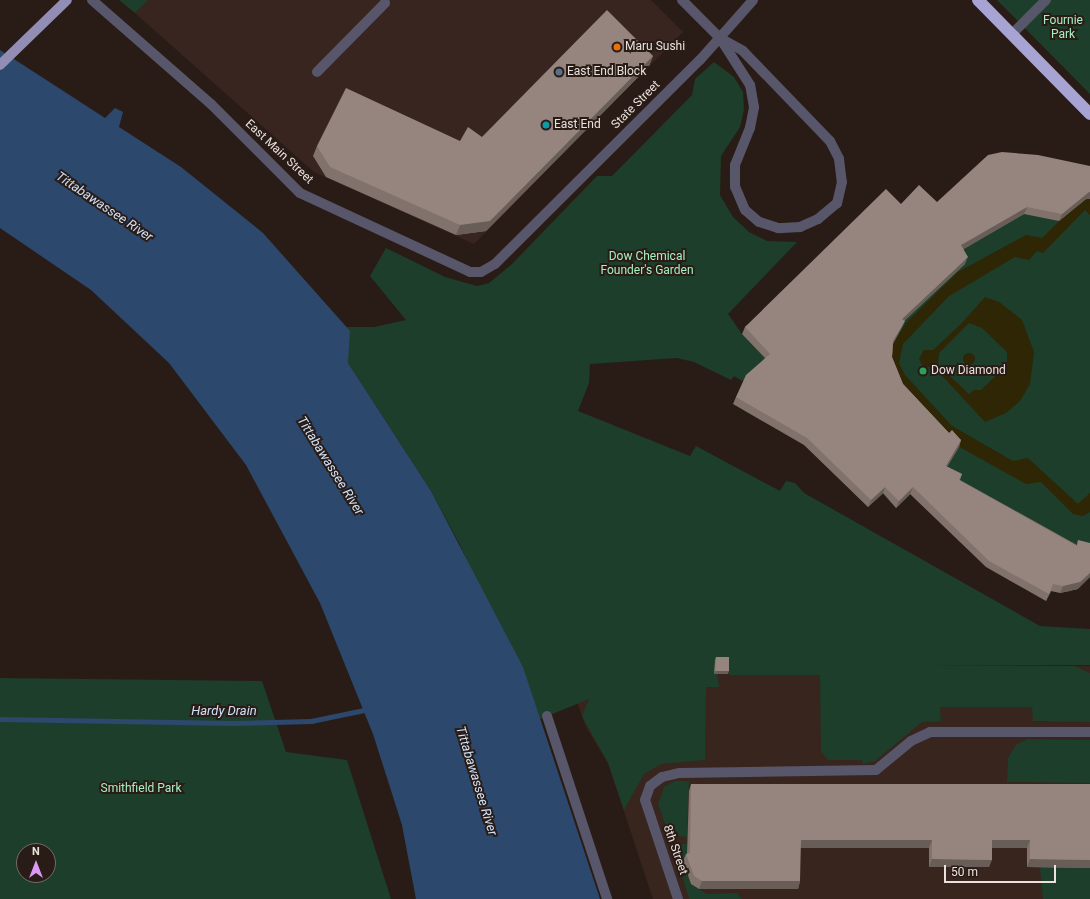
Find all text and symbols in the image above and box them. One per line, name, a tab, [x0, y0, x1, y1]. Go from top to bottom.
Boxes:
park label: Fournie Park	[1043, 14, 1083, 42]
place label: Maru Sushi	[625, 40, 685, 54]
marker: Maru Sushi	[612, 42, 622, 52]
place label: East End Block	[567, 65, 646, 79]
marker: East End Block	[554, 67, 564, 77]
street label: State Street	[609, 78, 663, 132]
street label: East Main Street	[242, 117, 316, 187]
place label: East End	[554, 118, 601, 132]
marker: East End	[541, 120, 551, 130]
water label: Tittabawassee River	[53, 169, 155, 245]
park label: Dow Chemical Founder's Garden	[600, 250, 694, 278]
place label: Dow Diamond	[931, 364, 1006, 378]
marker: Dow Diamond	[918, 366, 928, 376]
water label: Tittabawassee River	[293, 414, 367, 518]
water label: Hardy Drain	[191, 703, 257, 719]
water label: Tittabawassee River	[452, 725, 500, 837]
park label: Smithfield Park	[101, 782, 181, 796]
street label: 8th Street	[660, 823, 690, 877]
north arrow	[16, 843, 56, 883]
text: N	[32, 845, 40, 858]
scale bar	[946, 857, 1058, 883]
text: 50 m	[951, 865, 978, 879]

